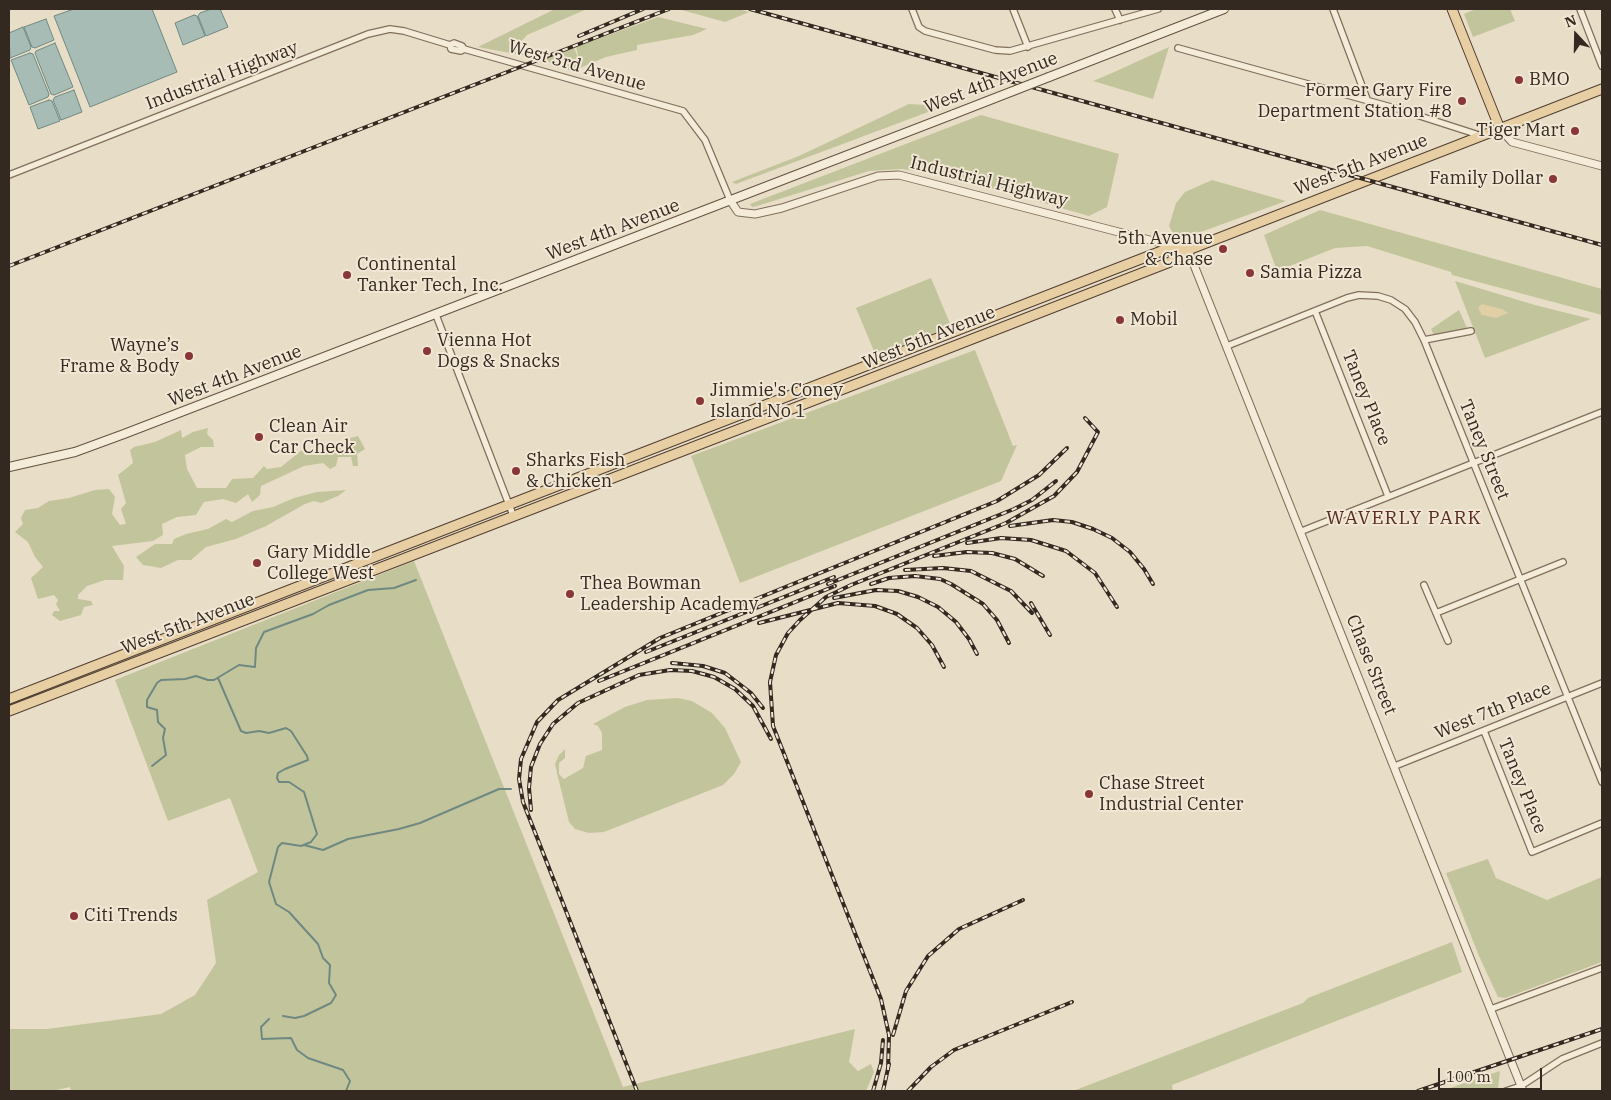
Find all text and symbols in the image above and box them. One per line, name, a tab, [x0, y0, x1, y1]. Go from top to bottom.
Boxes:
north arrow	[1551, 10, 1601, 60]
text: N	[1562, 11, 1579, 31]
street label: West 3rd Avenue	[505, 36, 649, 96]
street label: Industrial Highway	[143, 37, 301, 115]
street label: West 4th Avenue	[921, 48, 1061, 118]
place label: BMO	[1529, 69, 1570, 91]
marker: BMO	[1513, 74, 1525, 86]
place label: Former Gary Fire Department Station #8	[1258, 80, 1452, 122]
marker: Former Gary Fire Department Station #8	[1456, 95, 1468, 107]
place label: Tiger Mart	[1476, 120, 1565, 142]
marker: Tiger Mart	[1569, 125, 1581, 137]
street label: West 5th Avenue	[1291, 130, 1431, 200]
street label: Industrial Highway	[908, 152, 1070, 212]
place label: Family Dollar	[1429, 168, 1543, 190]
marker: Family Dollar	[1547, 173, 1559, 185]
street label: West 4th Avenue	[543, 195, 683, 265]
place label: 5th Avenue & Chase	[1117, 228, 1213, 270]
marker: 5th Avenue & Chase	[1217, 243, 1229, 255]
place label: Continental Tanker Tech, Inc.	[357, 254, 503, 296]
place label: Samia Pizza	[1260, 262, 1362, 284]
marker: Samia Pizza	[1244, 267, 1256, 279]
marker: Continental Tanker Tech, Inc.	[341, 269, 353, 281]
street label: West 5th Avenue	[859, 302, 999, 374]
place label: Mobil	[1130, 309, 1178, 331]
marker: Mobil	[1114, 314, 1126, 326]
place label: Vienna Hot Dogs & Snacks	[437, 330, 560, 372]
place label: Wayne’s Frame & Body	[59, 335, 179, 378]
street label: West 4th Avenue	[165, 341, 305, 411]
marker: Vienna Hot Dogs & Snacks	[421, 345, 433, 357]
street label: Taney Place	[1337, 347, 1395, 449]
marker: Wayne’s Frame & Body	[183, 350, 195, 362]
place label: Jimmie's Coney Island No 1	[710, 380, 843, 422]
marker: Jimmie's Coney Island No 1	[694, 395, 706, 407]
street label: Taney Street	[1454, 397, 1514, 503]
place label: Clean Air Car Check	[269, 416, 355, 458]
marker: Clean Air Car Check	[253, 431, 265, 443]
place label: Sharks Fish & Chicken	[526, 450, 626, 492]
marker: Sharks Fish & Chicken	[510, 465, 522, 477]
district label: WAVERLY PARK	[1325, 508, 1483, 530]
place label: Gary Middle College West	[267, 542, 374, 584]
marker: Gary Middle College West	[251, 557, 263, 569]
place label: Thea Bowman Leadership Academy	[580, 573, 758, 616]
marker: Thea Bowman Leadership Academy	[564, 588, 576, 600]
street label: West 5th Avenue	[118, 589, 258, 659]
street label: Chase Street	[1341, 612, 1401, 718]
street label: West 7th Place	[1432, 678, 1554, 744]
street label: Taney Place	[1493, 735, 1551, 837]
place label: Chase Street Industrial Center	[1099, 773, 1244, 816]
marker: Chase Street Industrial Center	[1083, 788, 1095, 800]
place label: Citi Trends	[84, 905, 178, 927]
marker: Citi Trends	[68, 910, 80, 922]
scale bar	[1441, 1058, 1545, 1090]
text: 100 m	[1446, 1067, 1491, 1086]

